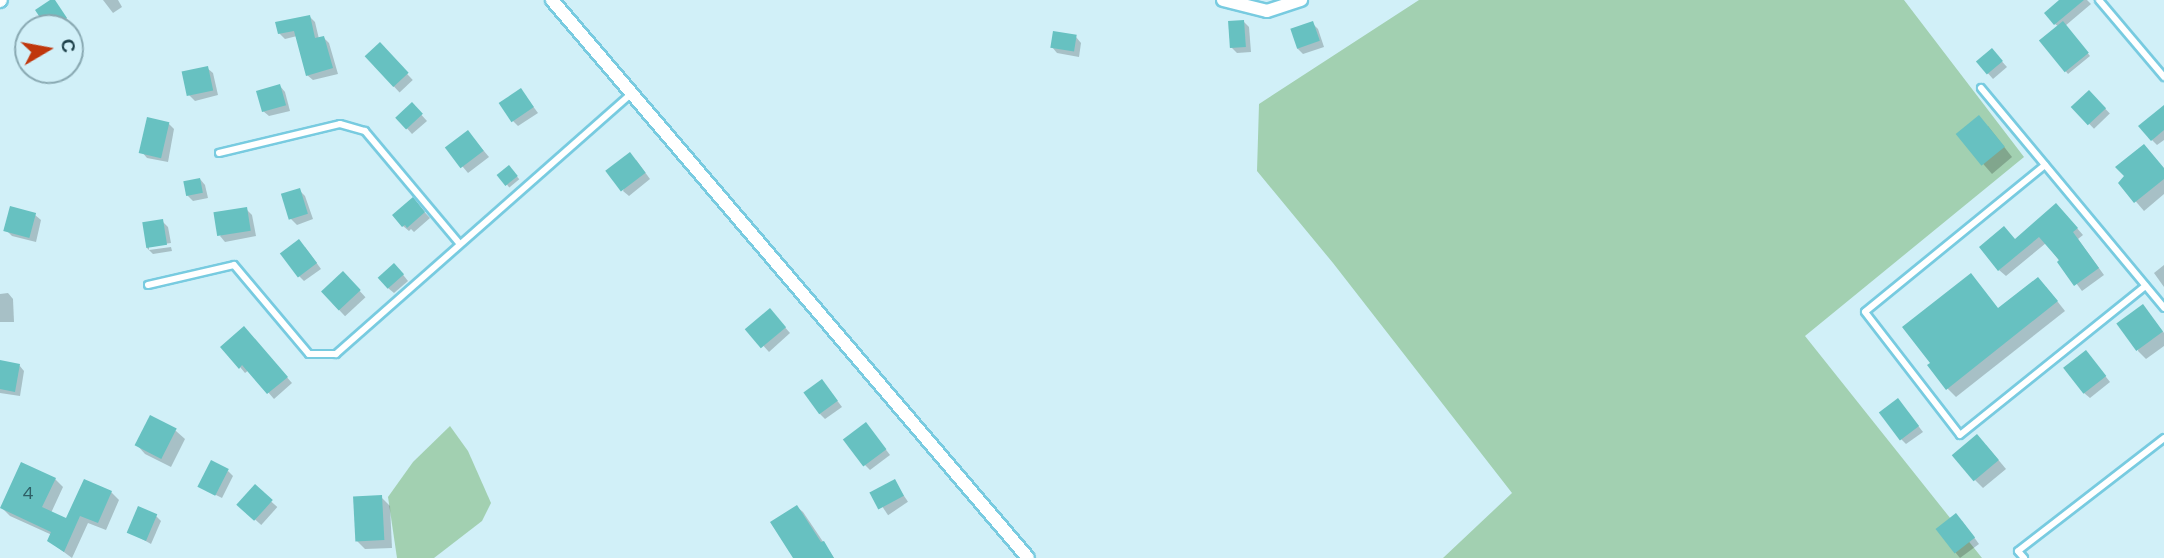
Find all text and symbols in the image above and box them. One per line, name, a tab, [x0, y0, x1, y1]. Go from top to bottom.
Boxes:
north arrow	[14, 14, 84, 84]
text: С	[55, 37, 82, 55]
house number: 4	[23, 482, 33, 504]

